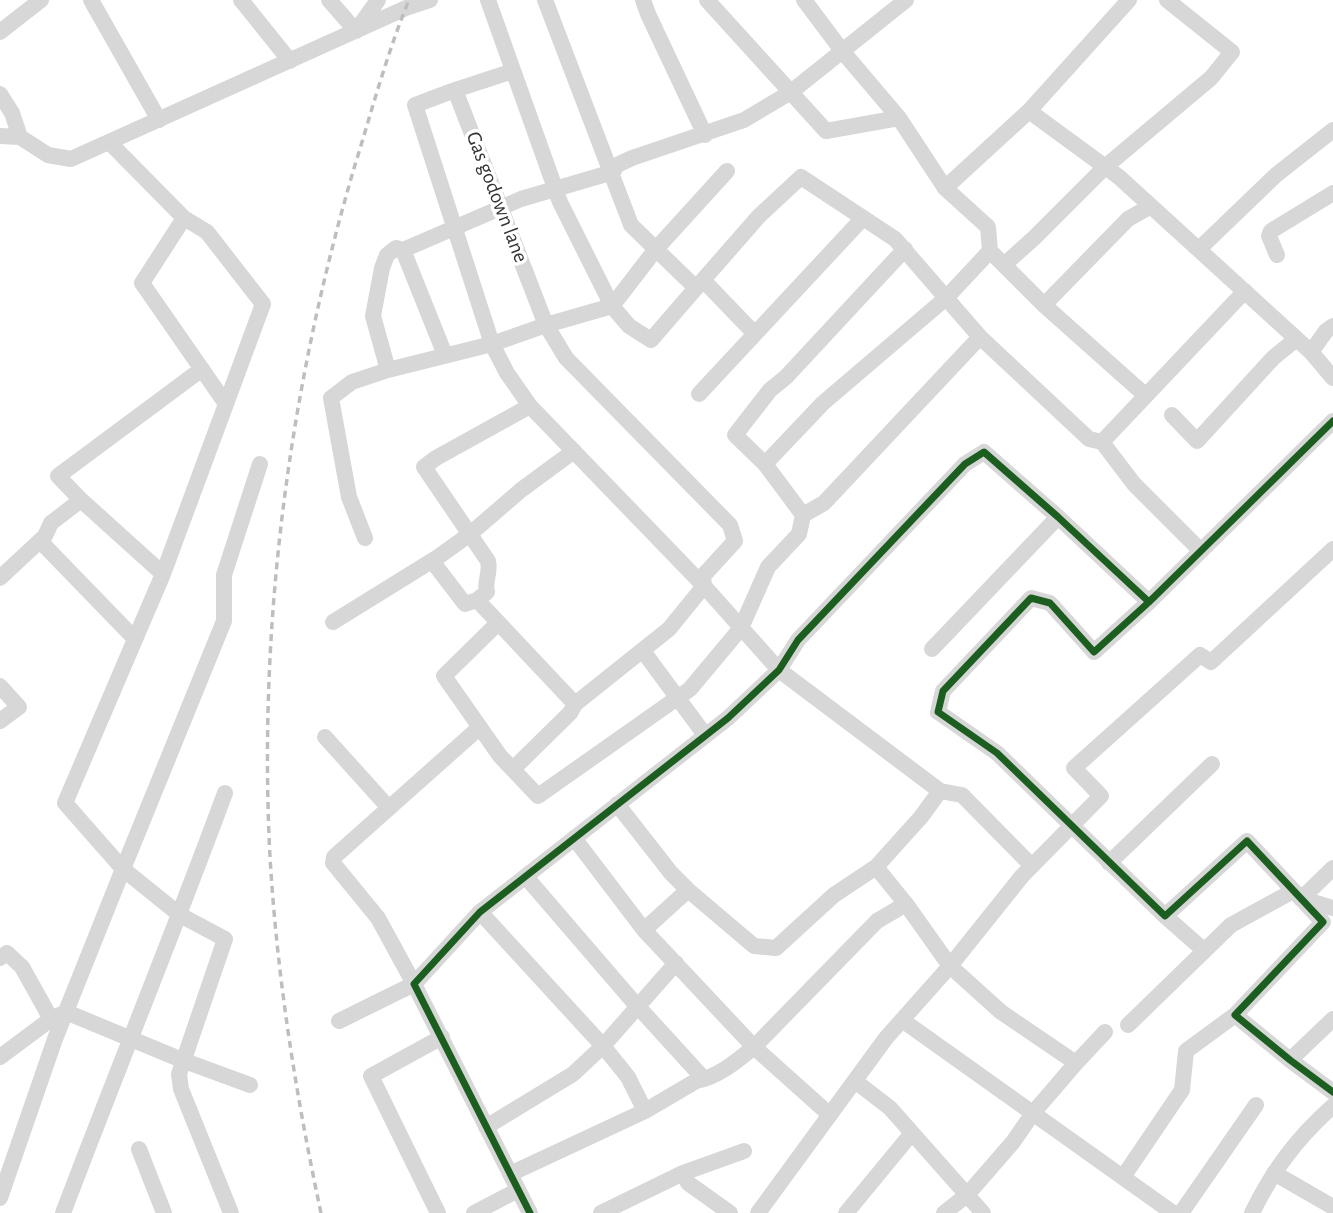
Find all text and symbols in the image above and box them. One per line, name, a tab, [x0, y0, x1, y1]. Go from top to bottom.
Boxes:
street label: Gas godown lane	[460, 128, 534, 266]

